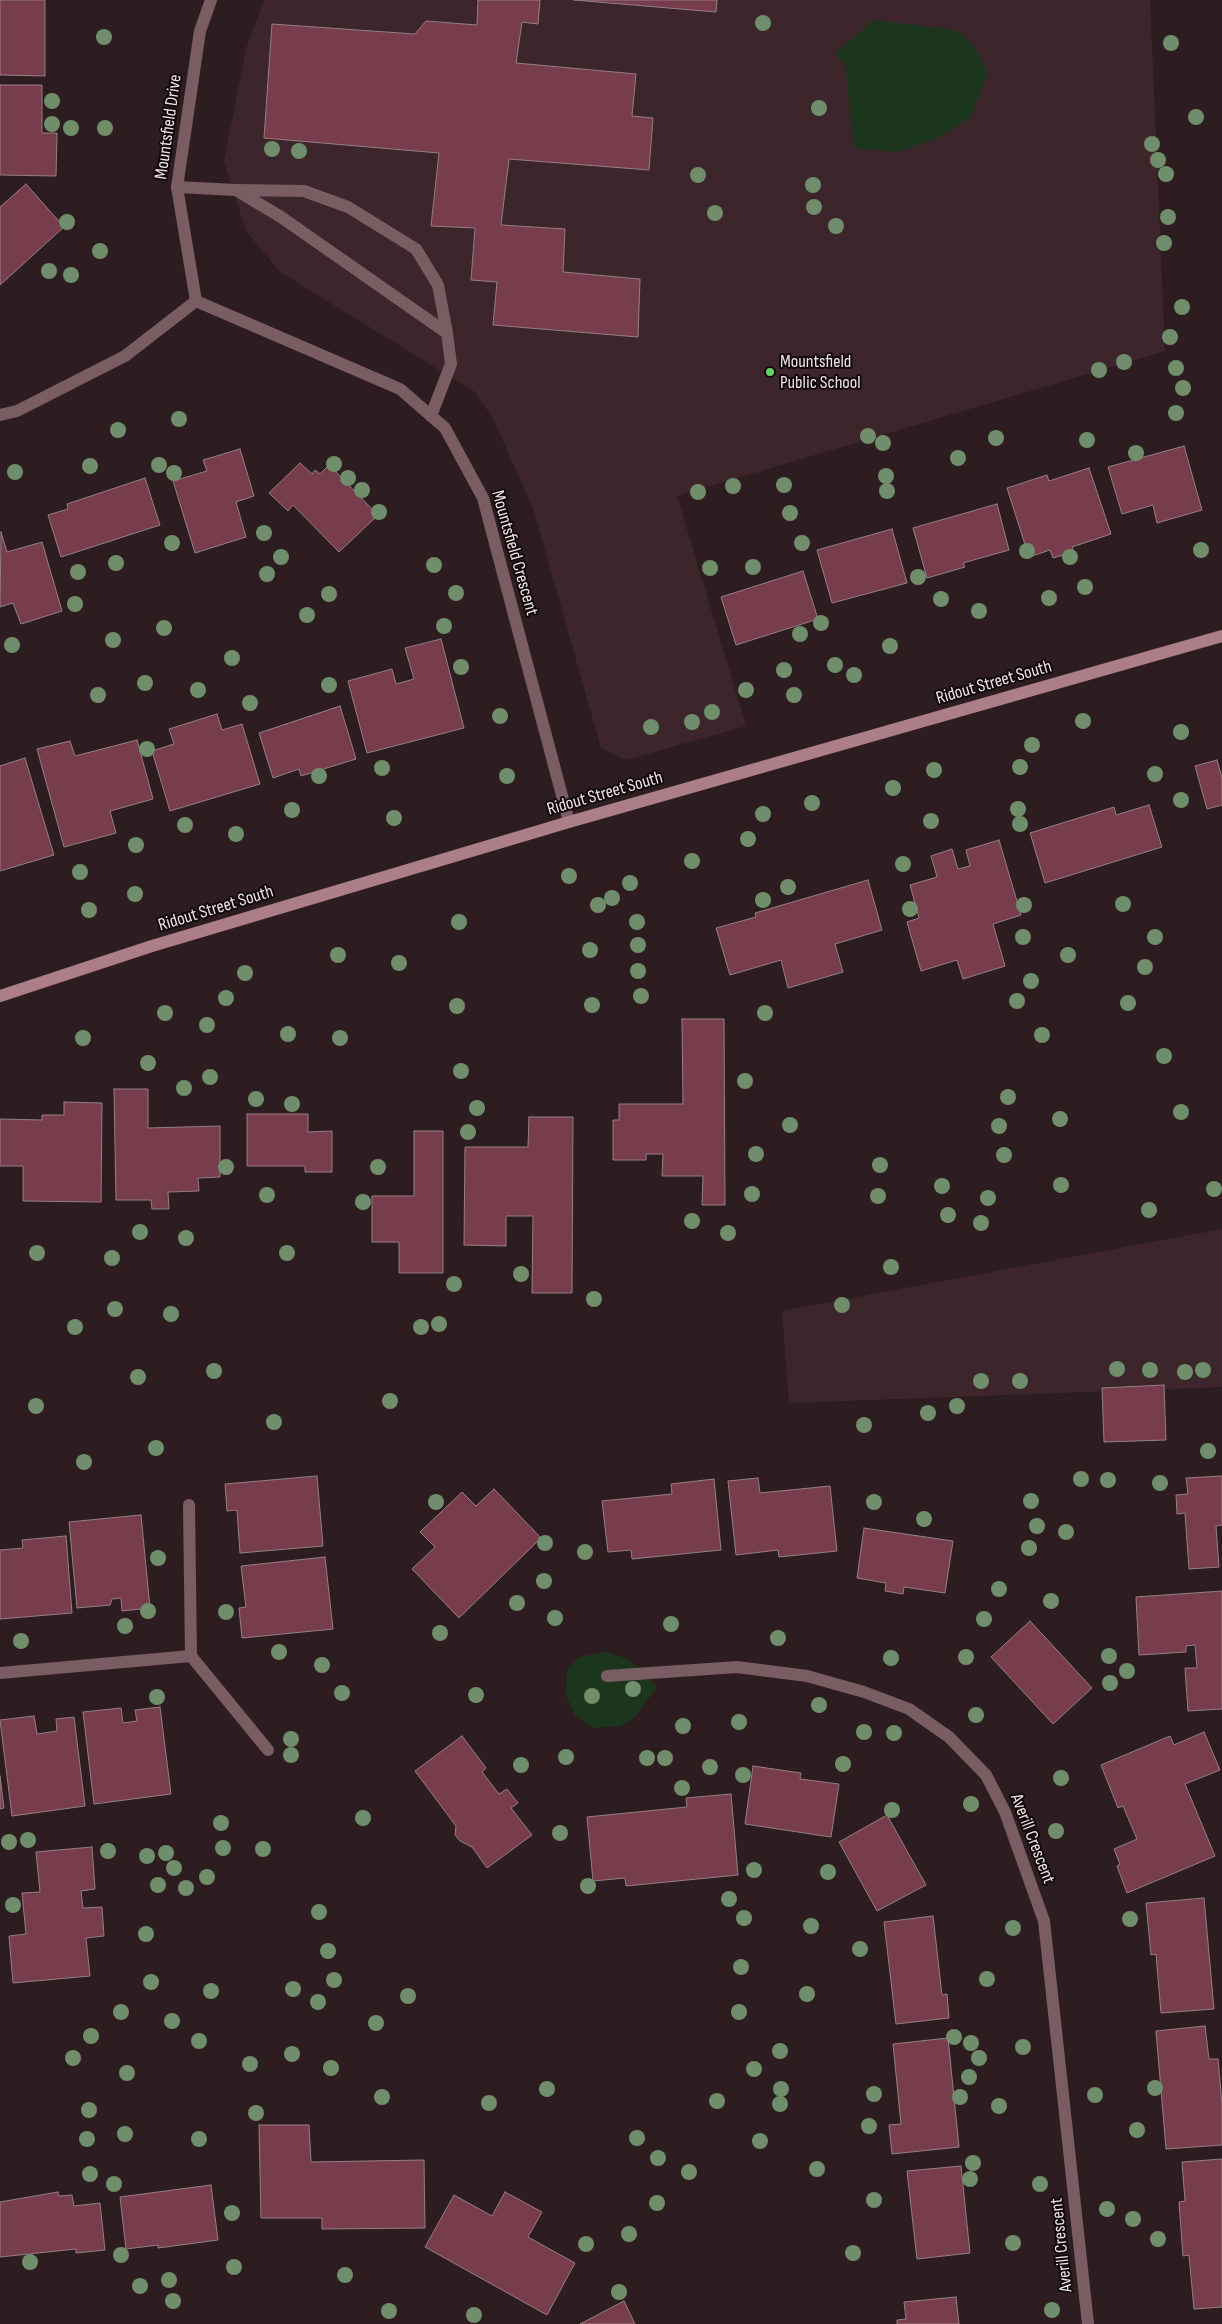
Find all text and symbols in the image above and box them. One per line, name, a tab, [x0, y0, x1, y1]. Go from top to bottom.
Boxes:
street label: Mountsfield Drive	[151, 73, 187, 181]
place label: Mountsfield Public School	[780, 351, 861, 394]
marker: Mountsfield Public School	[764, 366, 776, 378]
street label: Mountsfield Crescent	[486, 488, 542, 618]
street label: Ridout Street South	[934, 656, 1054, 710]
street label: Ridout Street South	[545, 767, 665, 821]
street label: Ridout Street South	[156, 881, 276, 937]
street label: Averill Crescent	[1005, 1791, 1059, 1887]
street label: Averill Crescent	[1046, 2197, 1078, 2293]

